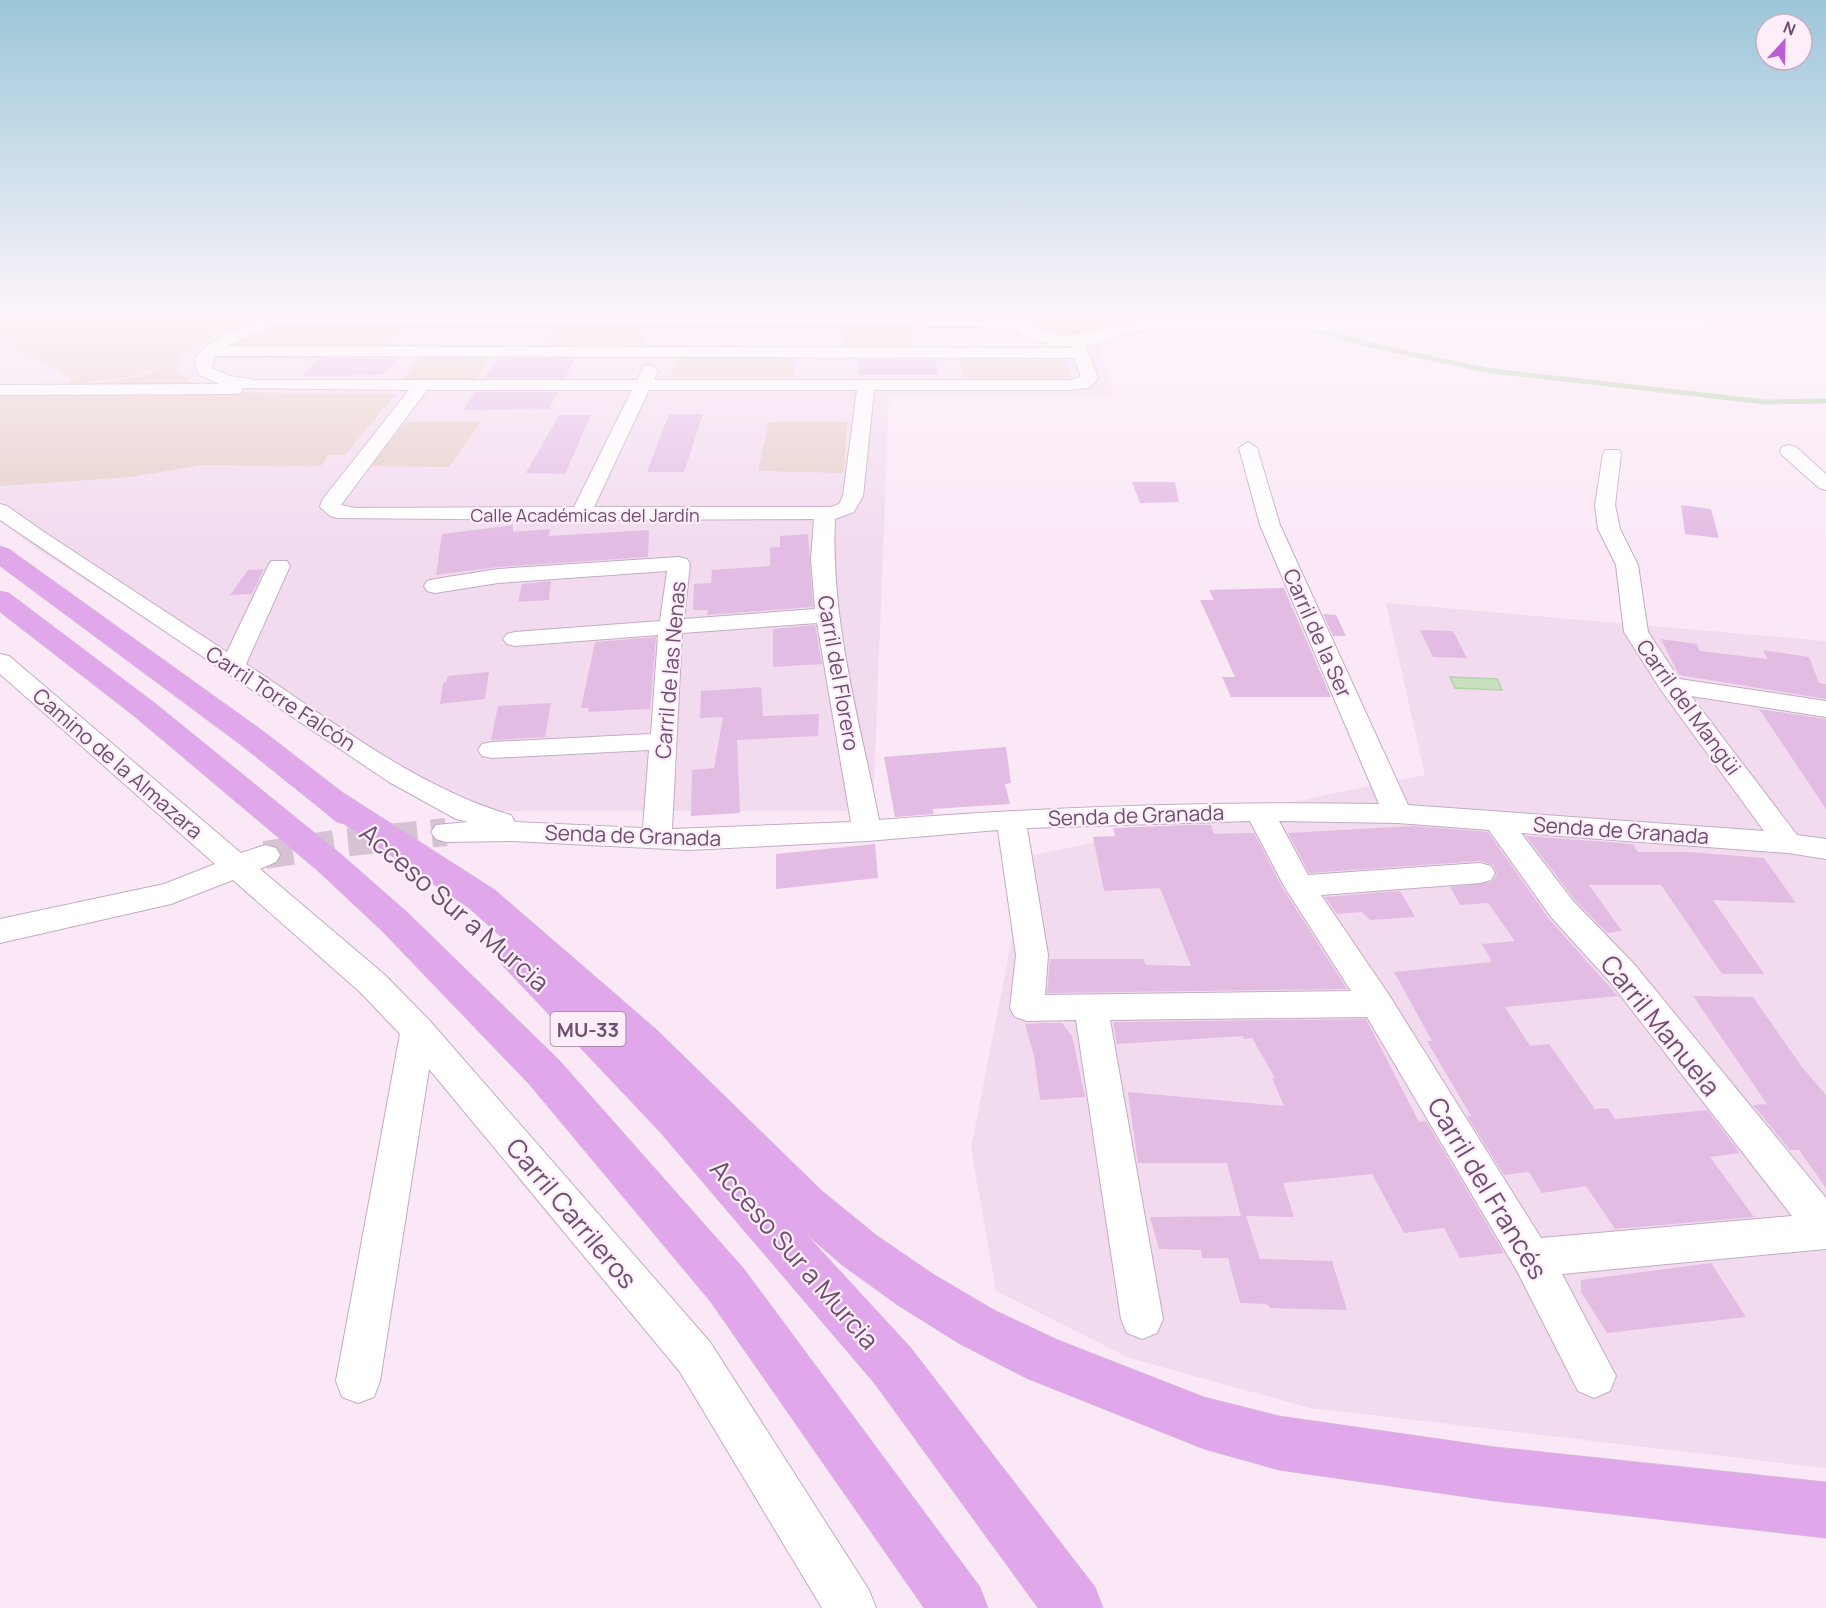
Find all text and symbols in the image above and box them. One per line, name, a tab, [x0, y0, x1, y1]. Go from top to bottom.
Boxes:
north arrow	[1754, 12, 1814, 72]
text: N	[1780, 16, 1799, 40]
street label: Calle Académicas del Jardín	[470, 503, 700, 527]
street label: Carril de la Ser	[1277, 564, 1359, 702]
street label: Carril de las Nenas	[648, 580, 692, 760]
street label: Carril del Florero	[812, 593, 866, 753]
street label: Carril del Mangüi	[1630, 634, 1748, 780]
street label: Carril Torre Falcón	[201, 639, 361, 757]
street label: Camino de la Almazara	[27, 681, 209, 845]
street label: Senda de Granada	[1047, 798, 1225, 832]
street label: Senda de Granada	[1532, 810, 1710, 850]
street label: Acceso Sur a Murcia	[352, 815, 558, 999]
street label: Senda de Granada	[544, 818, 722, 852]
street label: Carril Manuela	[1593, 947, 1729, 1103]
road number: MU-33	[550, 1012, 626, 1046]
street label: Carril del Francés	[1420, 1090, 1556, 1286]
street label: Carril Carrileros	[498, 1130, 646, 1296]
street label: Acceso Sur a Murcia	[703, 1151, 887, 1357]

